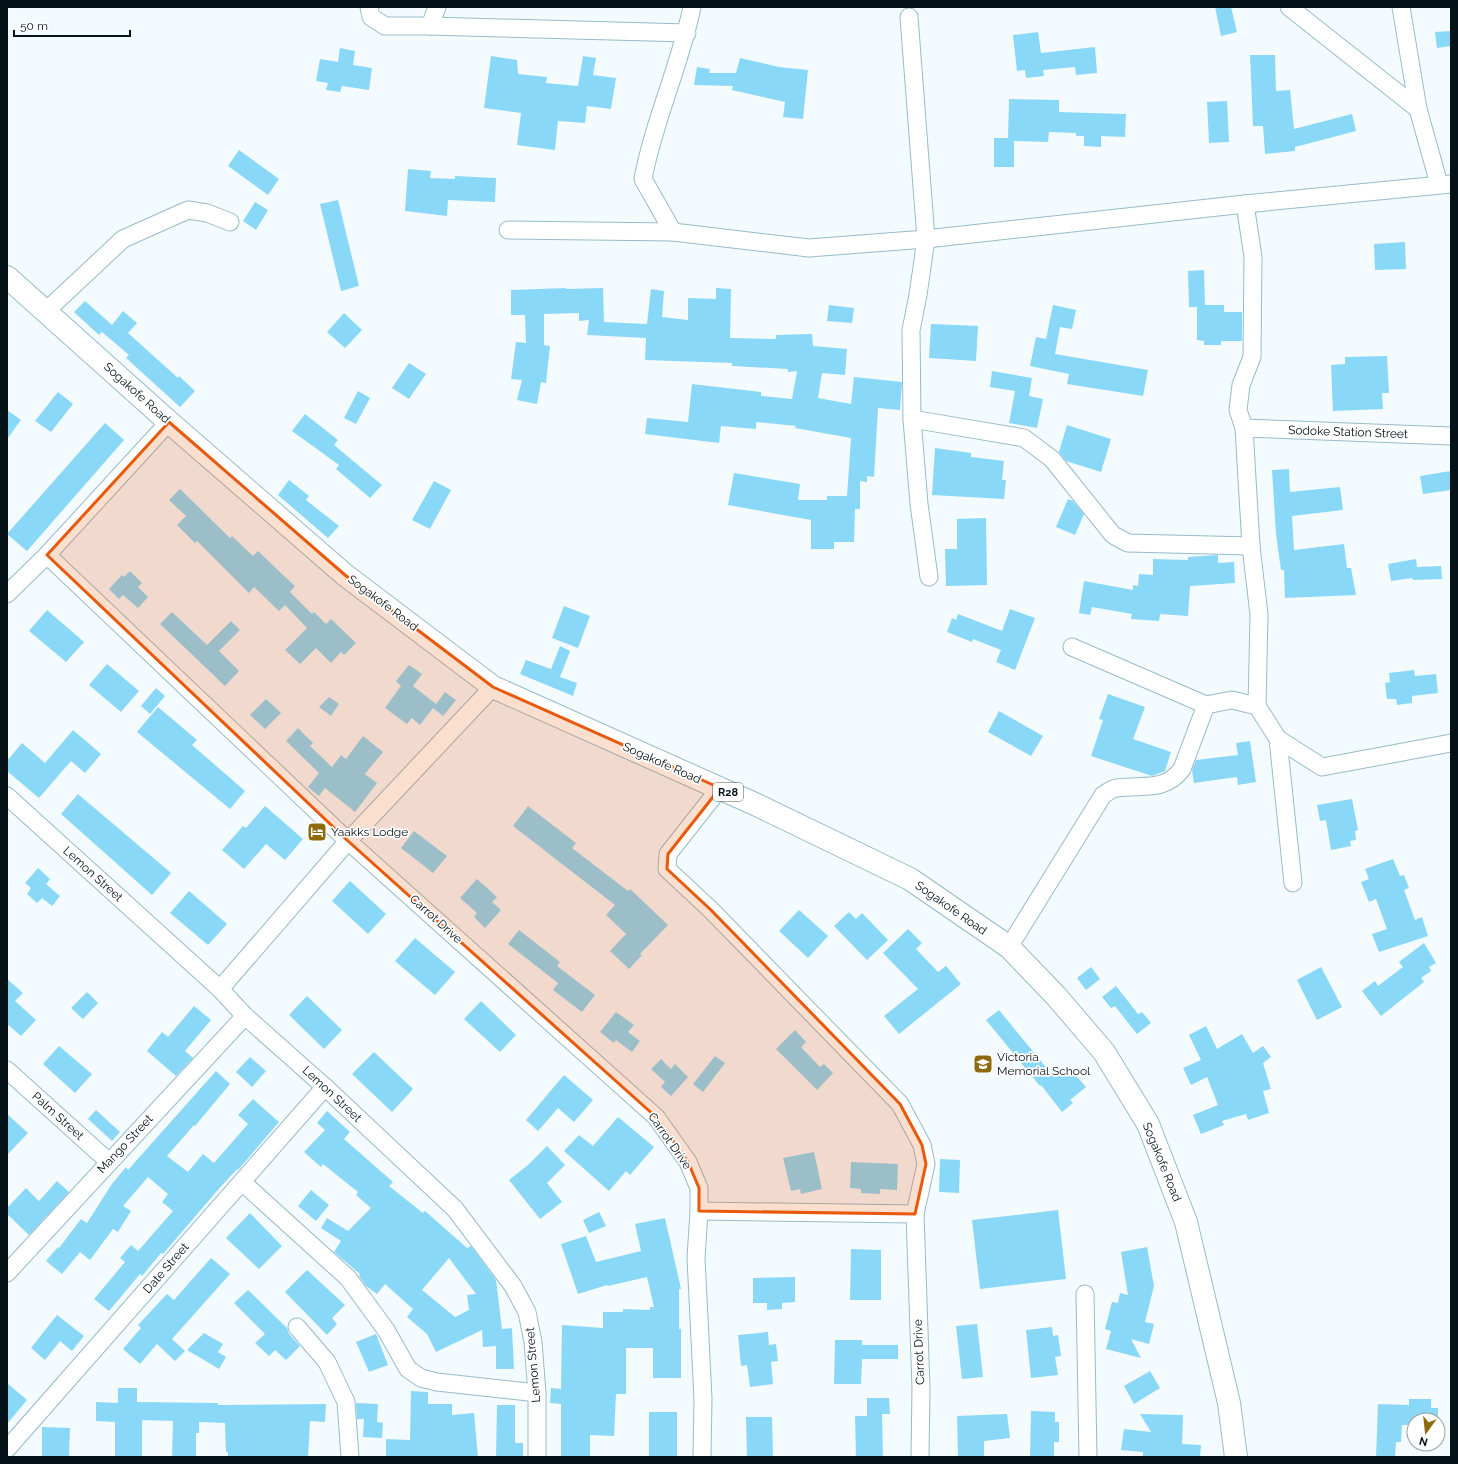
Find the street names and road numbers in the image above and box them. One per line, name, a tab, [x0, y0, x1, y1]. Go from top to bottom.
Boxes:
street label: Sogakofe Road	[101, 360, 173, 426]
street label: Sodoke Station Street	[1288, 423, 1408, 441]
street label: Sogakofe Road	[345, 572, 421, 634]
street label: Sogakofe Road	[621, 739, 703, 787]
road number: R28	[713, 783, 743, 801]
street label: Lemon Street	[60, 844, 126, 904]
street label: Sogakofe Road	[913, 878, 989, 938]
street label: Carrot Drive	[407, 892, 465, 946]
street label: Lemon Street	[300, 1063, 364, 1125]
street label: Palm Street	[29, 1089, 87, 1143]
street label: Carrot Drive	[645, 1110, 695, 1172]
street label: Mango Street	[94, 1112, 156, 1176]
street label: Sogakofe Road	[1140, 1120, 1184, 1204]
street label: Date Street	[140, 1240, 192, 1296]
street label: Carrot Drive	[911, 1319, 927, 1385]
street label: Lemon Street	[523, 1327, 543, 1403]

